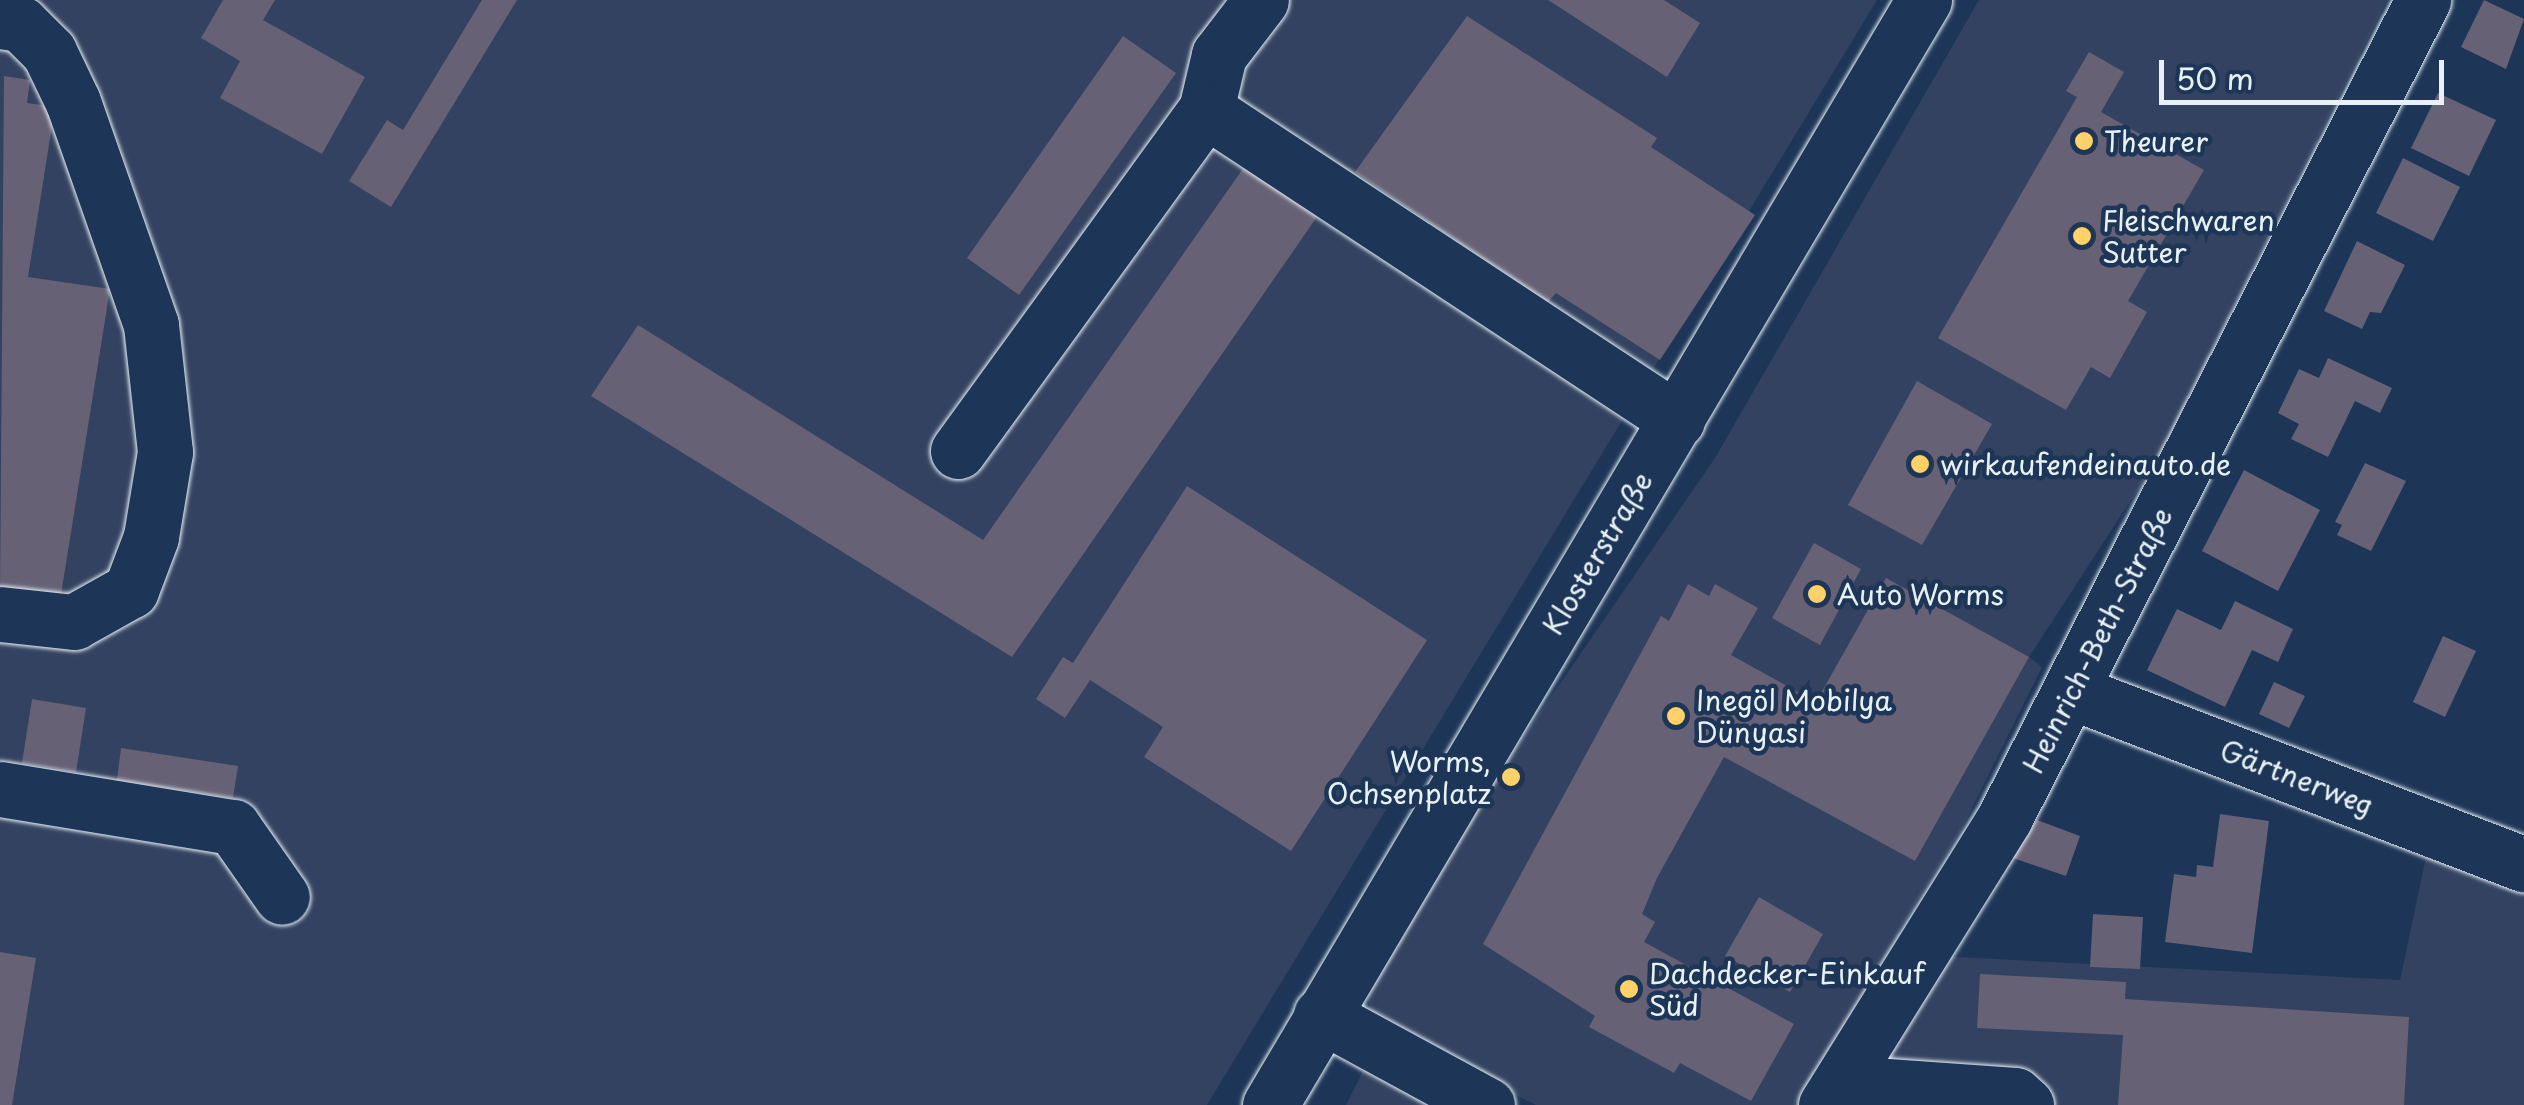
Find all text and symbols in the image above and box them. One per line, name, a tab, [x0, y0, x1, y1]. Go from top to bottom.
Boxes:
scale bar	[2164, 40, 2449, 102]
text: 50 m	[2176, 55, 2254, 100]
place label: Theurer	[2104, 124, 2208, 158]
marker: Theurer	[2073, 130, 2095, 152]
place label: Fleischwaren Sutter	[2102, 203, 2275, 269]
marker: Fleischwaren Sutter	[2071, 225, 2093, 247]
place label: wirkaufendeinauto.de	[1940, 447, 2231, 481]
marker: wirkaufendeinauto.de	[1909, 453, 1931, 475]
street label: Klosterstraße	[1535, 466, 1659, 640]
street label: Heinrich-Beth-Straße	[2015, 502, 2179, 778]
place label: Auto Worms	[1837, 577, 2005, 611]
marker: Auto Worms	[1806, 583, 1828, 605]
place label: Inegöl Mobilya Dünyasi	[1696, 683, 1893, 749]
marker: Inegöl Mobilya Dünyasi	[1665, 705, 1687, 727]
street label: Gärtnerweg	[2216, 732, 2378, 822]
place label: Worms, Ochsenplatz	[1327, 744, 1491, 810]
marker: Worms, Ochsenplatz	[1500, 766, 1522, 788]
place label: Dachdecker-Einkauf Süd	[1649, 956, 1925, 1022]
marker: Dachdecker-Einkauf Süd	[1618, 978, 1640, 1000]

